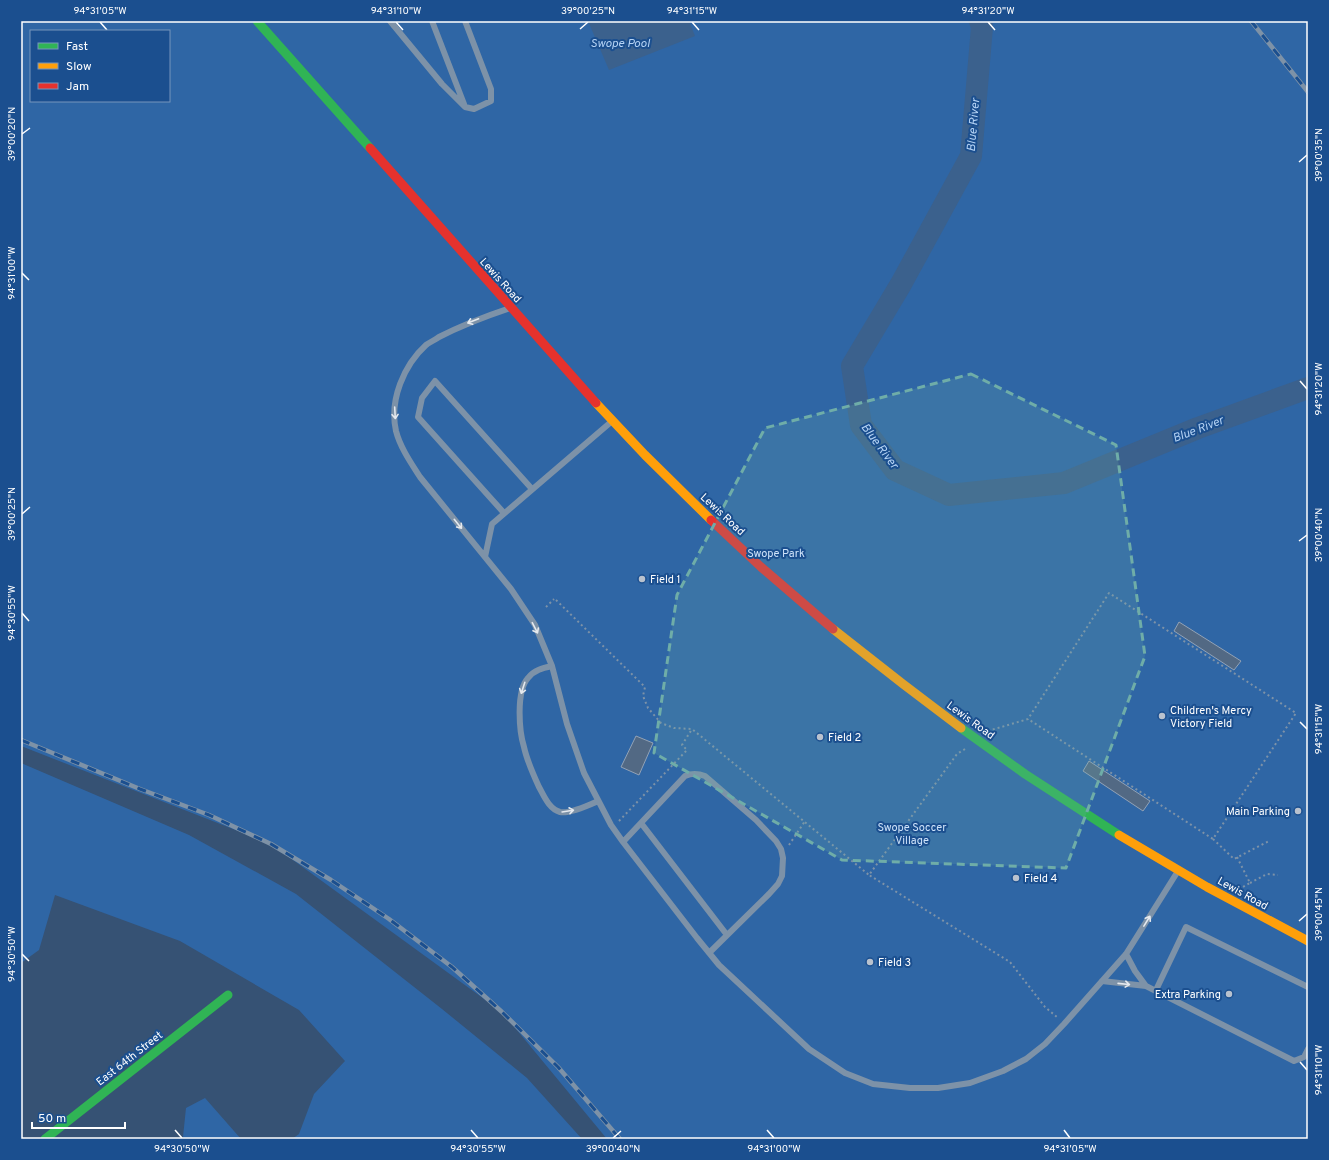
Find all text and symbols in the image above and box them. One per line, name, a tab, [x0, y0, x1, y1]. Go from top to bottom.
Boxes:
text: 94°31'05"W	[73, 5, 127, 18]
text: 94°31'10"W	[371, 5, 421, 18]
text: 39°00'25"N	[561, 5, 615, 18]
text: 94°31'15"W	[667, 5, 717, 18]
text: 94°31'20"W	[961, 5, 1015, 18]
legend	[30, 30, 170, 102]
water label: Swope Pool	[590, 36, 651, 52]
text: Fast	[66, 39, 88, 55]
text: Slow	[66, 59, 92, 75]
text: Jam	[66, 79, 89, 95]
water label: Blue River	[964, 96, 984, 152]
text: 39°00'20"N	[6, 107, 19, 161]
text: 39°00'35"N	[1313, 128, 1326, 182]
text: 94°31'00"W	[6, 246, 19, 300]
street label: Lewis Road	[476, 255, 524, 306]
one-way arrow	[467, 318, 479, 326]
text: 94°31'20"W	[1313, 362, 1326, 416]
one-way arrow	[391, 406, 398, 419]
water label: Blue River	[1171, 412, 1227, 447]
water label: Blue River	[857, 420, 902, 474]
text: 39°00'25"N	[6, 487, 19, 541]
street label: Lewis Road	[697, 491, 748, 539]
text: 39°00'40"N	[1313, 508, 1326, 562]
one-way arrow	[453, 518, 462, 529]
park label: Swope Park	[747, 547, 805, 561]
place label: Field 1	[650, 573, 681, 587]
marker: Field 1	[637, 574, 647, 584]
text: 94°30'55"W	[6, 585, 19, 641]
one-way arrow	[532, 621, 539, 633]
one-way arrow	[519, 682, 527, 694]
street label: Lewis Road	[944, 699, 997, 743]
place label: Children's Mercy Victory Field	[1170, 704, 1252, 731]
text: 94°31'15"W	[1313, 704, 1326, 754]
marker: Children's Mercy Victory Field	[1157, 711, 1167, 721]
place label: Field 2	[828, 731, 861, 745]
marker: Field 2	[815, 732, 825, 742]
place label: Main Parking	[1226, 805, 1290, 819]
marker: Main Parking	[1293, 806, 1303, 816]
one-way arrow	[561, 807, 574, 815]
park label: Swope Soccer Village	[877, 821, 947, 848]
place label: Field 4	[1024, 872, 1058, 886]
marker: Field 4	[1011, 873, 1021, 883]
street label: Lewis Road	[1215, 874, 1270, 914]
text: 39°00'45"N	[1313, 887, 1326, 941]
one-way arrow	[1143, 916, 1151, 927]
text: 94°30'50"W	[6, 926, 19, 982]
place label: Field 3	[878, 956, 911, 970]
marker: Field 3	[865, 957, 875, 967]
one-way arrow	[1117, 980, 1130, 987]
place label: Extra Parking	[1155, 988, 1221, 1002]
marker: Extra Parking	[1224, 989, 1234, 999]
street label: East 64th Street	[94, 1028, 166, 1089]
text: 94°31'10"W	[1313, 1045, 1326, 1095]
scale bar	[32, 1104, 125, 1130]
text: 50 m	[38, 1111, 66, 1127]
text: 94°30'50"W	[154, 1143, 210, 1156]
text: 94°30'55"W	[450, 1143, 506, 1156]
text: 39°00'40"N	[586, 1143, 640, 1156]
text: 94°31'00"W	[747, 1143, 801, 1156]
text: 94°31'05"W	[1043, 1143, 1097, 1156]

